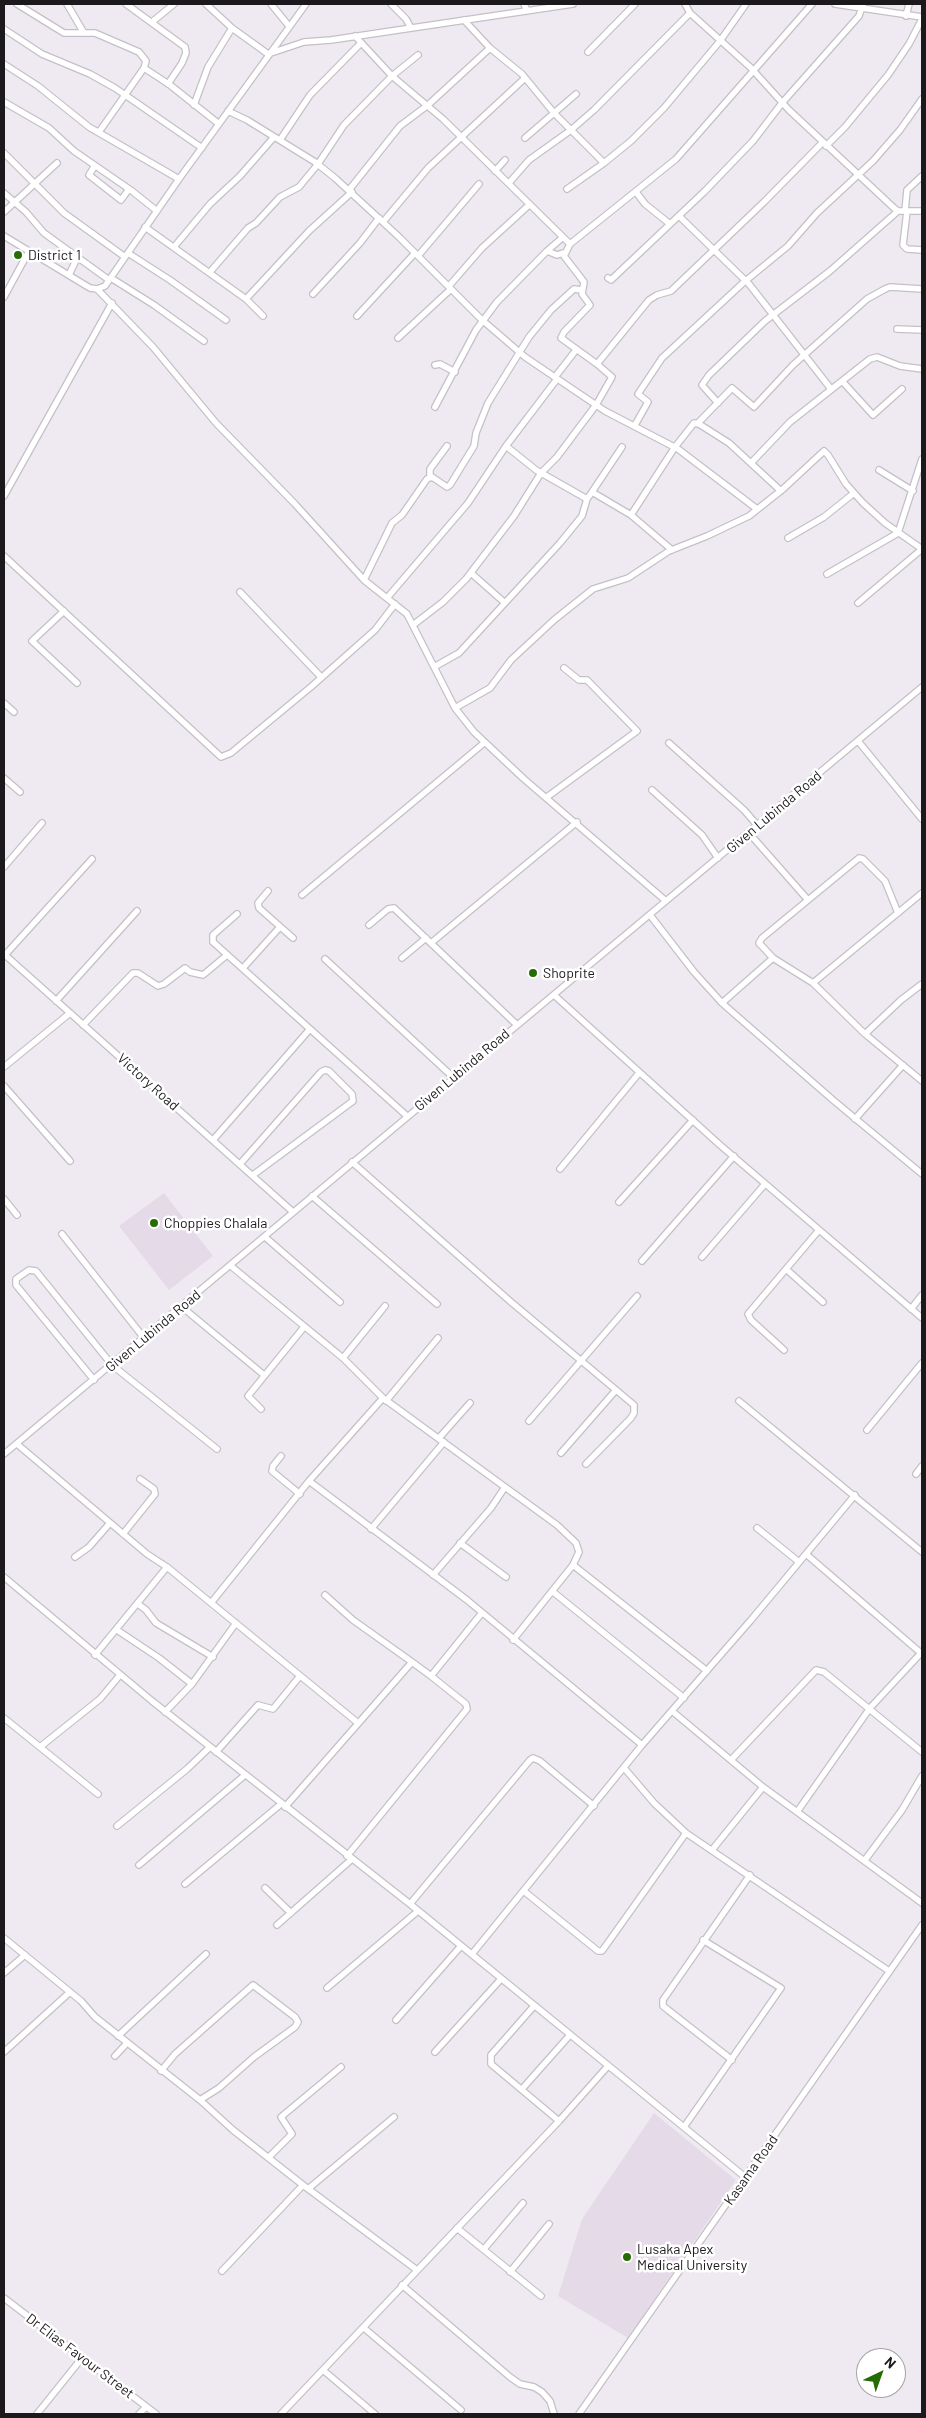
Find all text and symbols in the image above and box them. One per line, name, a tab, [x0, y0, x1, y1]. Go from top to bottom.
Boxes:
place label: District 1	[28, 247, 81, 263]
marker: District 1	[12, 249, 24, 261]
street label: Given Lubinda Road	[723, 767, 825, 857]
place label: Shoprite	[543, 965, 595, 981]
marker: Shoprite	[527, 967, 539, 979]
street label: Given Lubinda Road	[411, 1025, 513, 1115]
street label: Victory Road	[114, 1050, 182, 1114]
place label: Choppies Chalala	[164, 1215, 267, 1231]
marker: Choppies Chalala	[148, 1217, 160, 1229]
street label: Given Lubinda Road	[102, 1286, 204, 1376]
street label: Kasama Road	[721, 2132, 781, 2208]
place label: Lusaka Apex Medical University	[637, 2241, 747, 2274]
marker: Lusaka Apex Medical University	[621, 2251, 633, 2263]
street label: Dr Elias Favour Street	[23, 2310, 137, 2402]
north arrow	[856, 2348, 906, 2398]
text: N	[882, 2353, 900, 2372]

